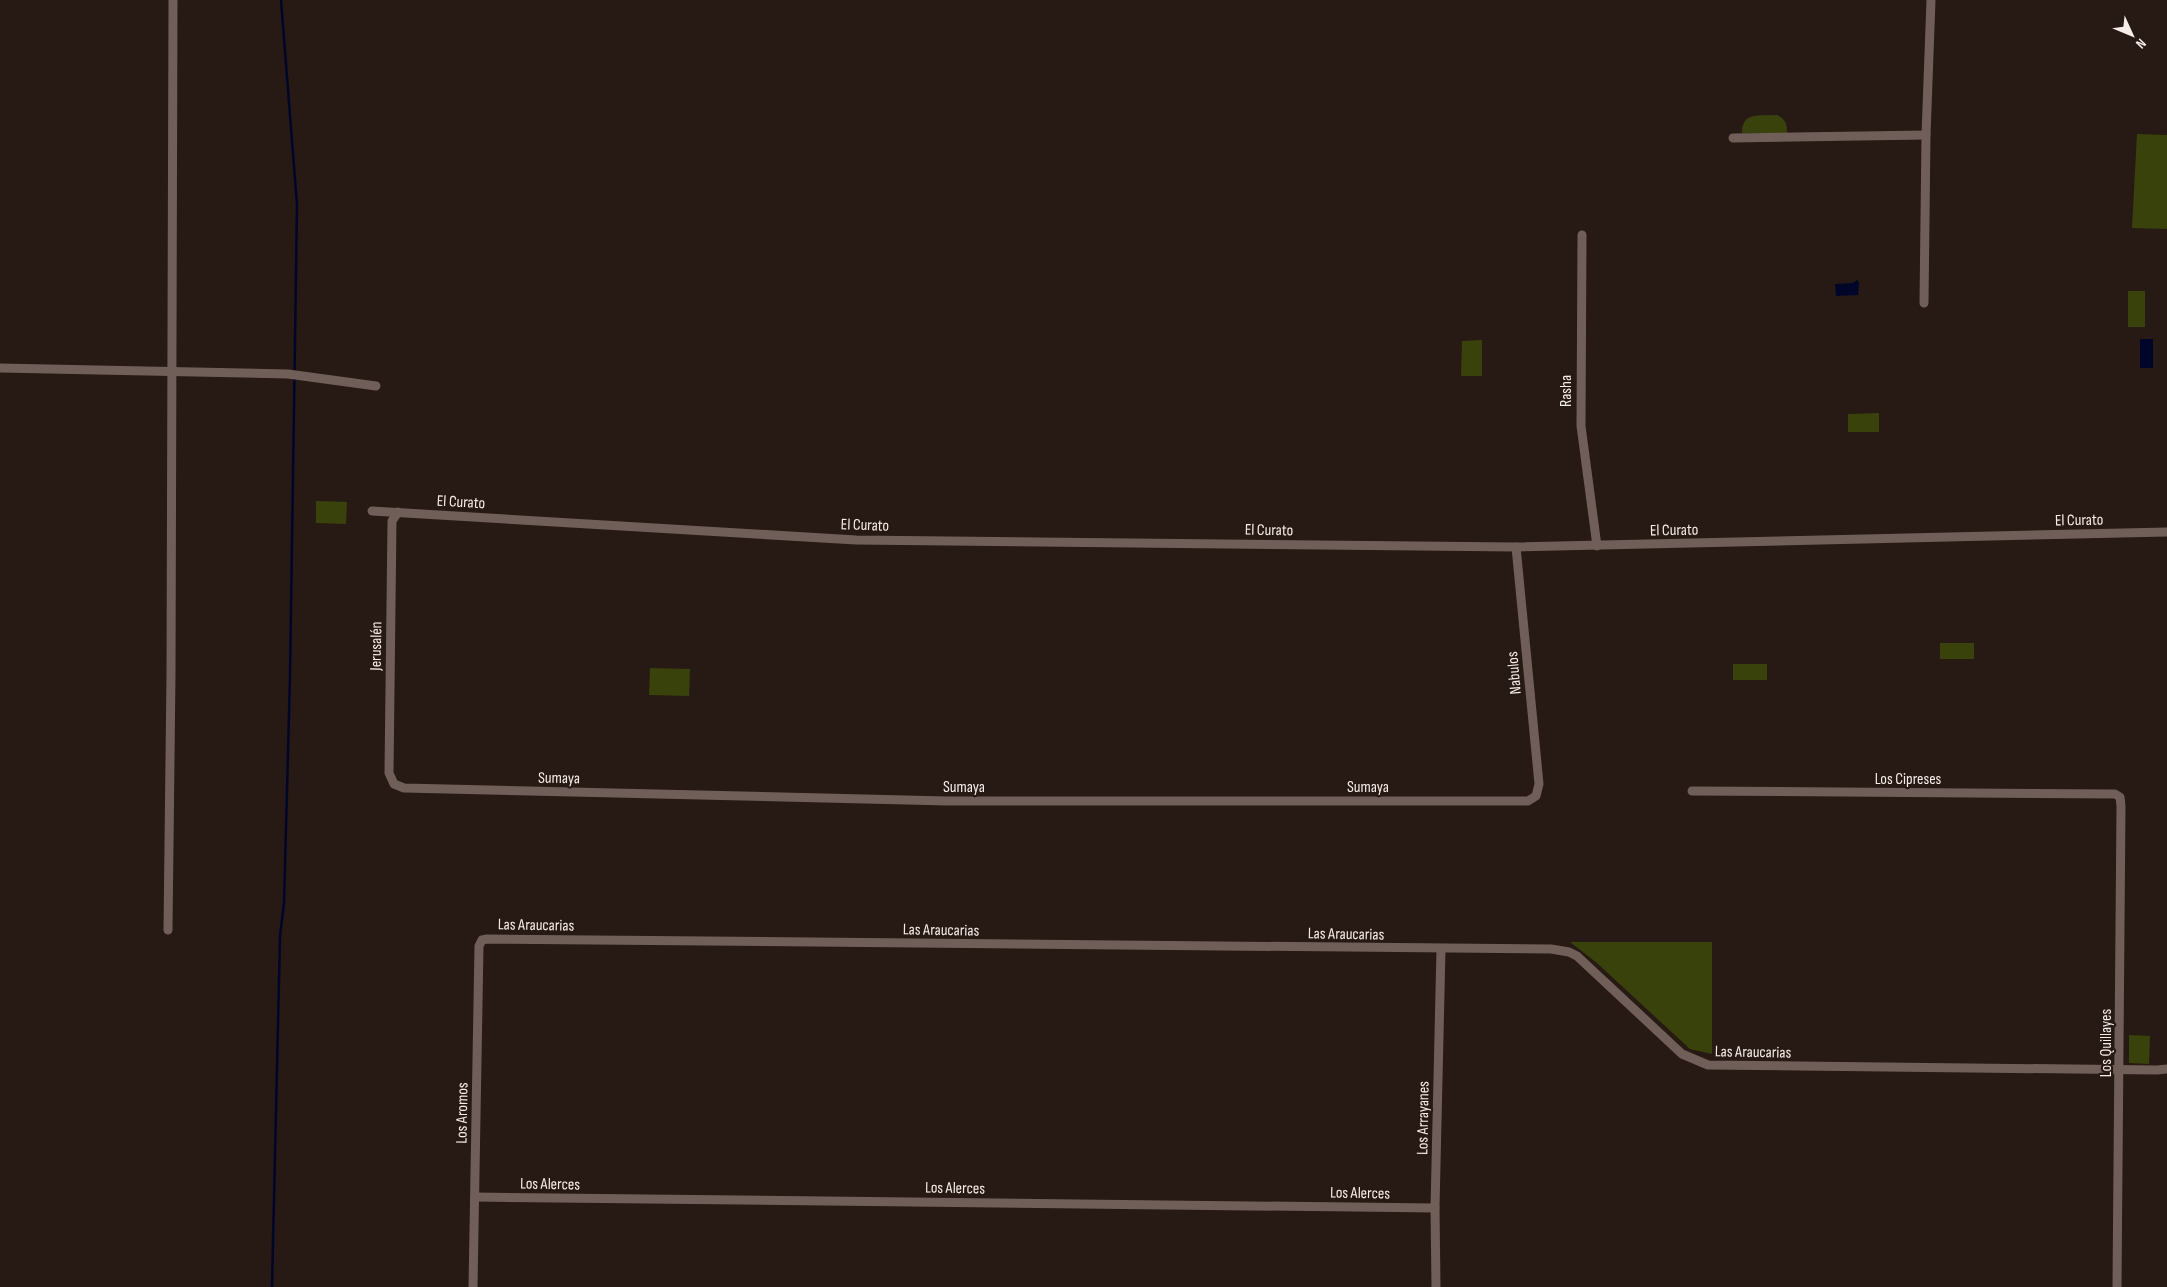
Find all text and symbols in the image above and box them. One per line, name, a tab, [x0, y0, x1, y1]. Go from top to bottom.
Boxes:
north arrow	[2107, 10, 2157, 60]
text: N	[2132, 35, 2150, 52]
street label: Rasha	[1557, 375, 1576, 407]
street label: El Curato	[436, 492, 486, 513]
street label: El Curato	[2055, 511, 2103, 530]
street label: El Curato	[840, 515, 889, 536]
street label: El Curato	[1245, 521, 1293, 540]
street label: El Curato	[1650, 521, 1698, 540]
street label: Jerusalén	[367, 621, 386, 672]
street label: Nabulos	[1503, 650, 1526, 695]
street label: Sumaya	[538, 769, 580, 788]
street label: Los Cipreses	[1875, 770, 1942, 789]
street label: Sumaya	[943, 778, 985, 797]
street label: Sumaya	[1347, 778, 1389, 797]
street label: Las Araucarias	[498, 915, 575, 936]
street label: Las Araucarias	[903, 920, 980, 941]
street label: Las Araucarias	[1308, 924, 1385, 945]
street label: Los Quillayes	[2097, 1009, 2116, 1077]
street label: Las Araucarias	[1715, 1042, 1792, 1063]
street label: Los Arrayanes	[1413, 1081, 1434, 1155]
street label: Los Aromos	[452, 1082, 473, 1144]
street label: Los Alerces	[520, 1174, 580, 1195]
street label: Los Alerces	[925, 1178, 985, 1199]
street label: Los Alerces	[1330, 1183, 1390, 1204]

